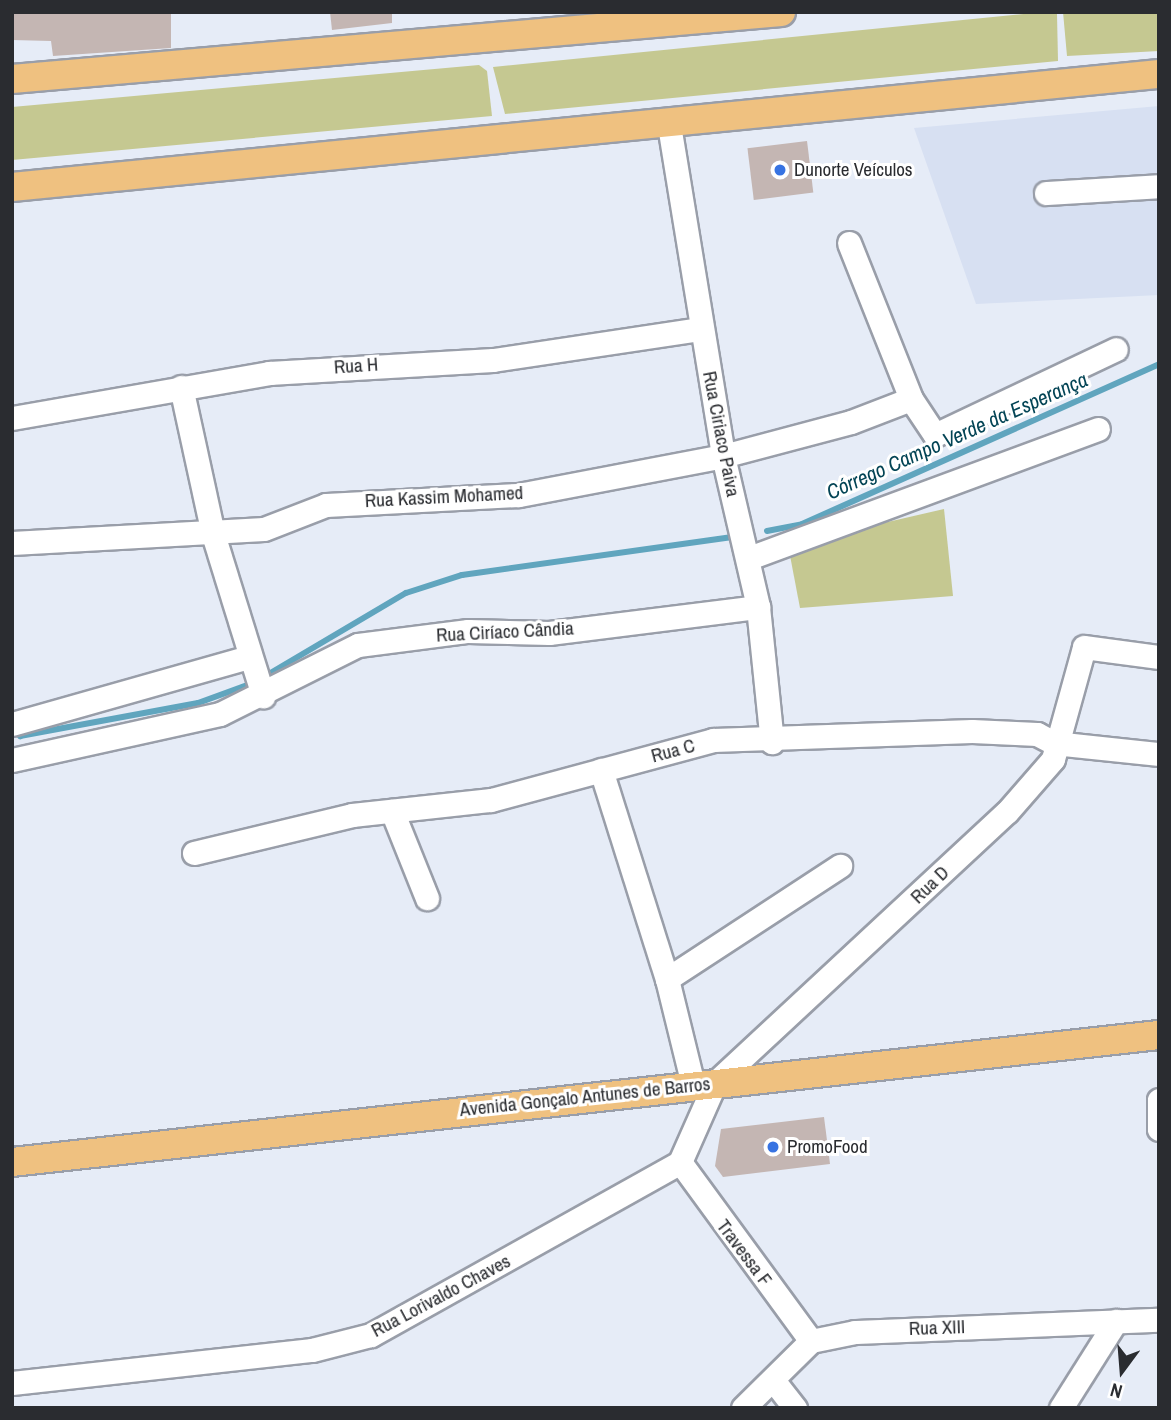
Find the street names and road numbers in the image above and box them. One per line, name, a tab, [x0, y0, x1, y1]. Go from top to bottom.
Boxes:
street label: Rua H	[333, 353, 379, 379]
street label: Rua Ciriaco Paiva	[698, 369, 744, 499]
street label: Rua Kassim Mohamed	[364, 481, 524, 513]
street label: Rua Ciríaco Cândia	[436, 617, 574, 647]
street label: Rua C	[649, 734, 697, 768]
street label: Rua D	[906, 861, 954, 909]
street label: Avenida Gonçalo Antunes de Barros	[458, 1072, 712, 1122]
street label: Travessa F	[712, 1215, 776, 1291]
street label: Rua Lorivaldo Chaves	[368, 1250, 514, 1342]
street label: Rua XIII	[908, 1316, 966, 1340]

